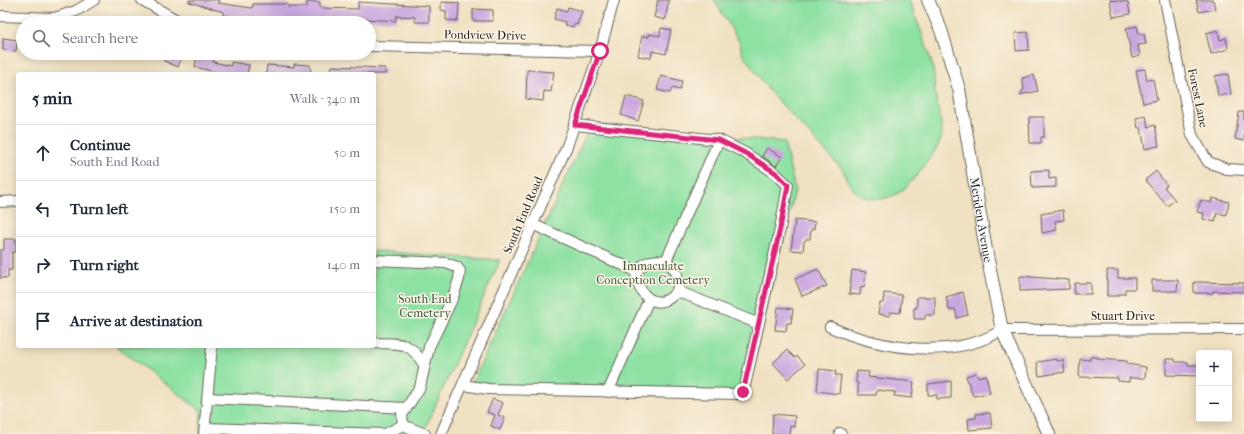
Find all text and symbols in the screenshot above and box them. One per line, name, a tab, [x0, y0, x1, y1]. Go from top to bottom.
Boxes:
search box	[16, 16, 376, 60]
icon: search	[30, 27, 52, 49]
street label: Pondview Drive	[444, 27, 526, 43]
text: Search here	[62, 29, 138, 47]
route start	[591, 42, 609, 60]
street label: Forest Lane	[1185, 67, 1211, 129]
text: 5 min	[32, 88, 72, 108]
text: Walk · 340 m	[290, 91, 360, 106]
text: Continue	[70, 136, 130, 154]
icon: ahead	[32, 142, 54, 164]
text: 50 m	[334, 145, 360, 160]
text: South End Road	[70, 154, 159, 169]
street label: South End Road	[500, 174, 546, 256]
street label: Meriden Avenue	[967, 176, 995, 264]
icon: left	[32, 198, 54, 220]
text: Turn left	[70, 200, 128, 218]
text: 150 m	[329, 201, 360, 216]
icon: right	[32, 254, 54, 276]
text: Turn right	[70, 256, 139, 274]
text: 140 m	[327, 257, 360, 272]
park label: Immaculate Conception Cemetery	[596, 259, 710, 287]
park label: South End Cemetery	[398, 292, 452, 320]
street label: Stuart Drive	[1091, 309, 1155, 323]
icon: arrive	[32, 310, 54, 332]
text: Arrive at destination	[70, 312, 202, 330]
map controls	[1196, 350, 1232, 422]
button: +	[1196, 350, 1232, 386]
route end	[734, 383, 752, 401]
button: −	[1196, 386, 1232, 422]

